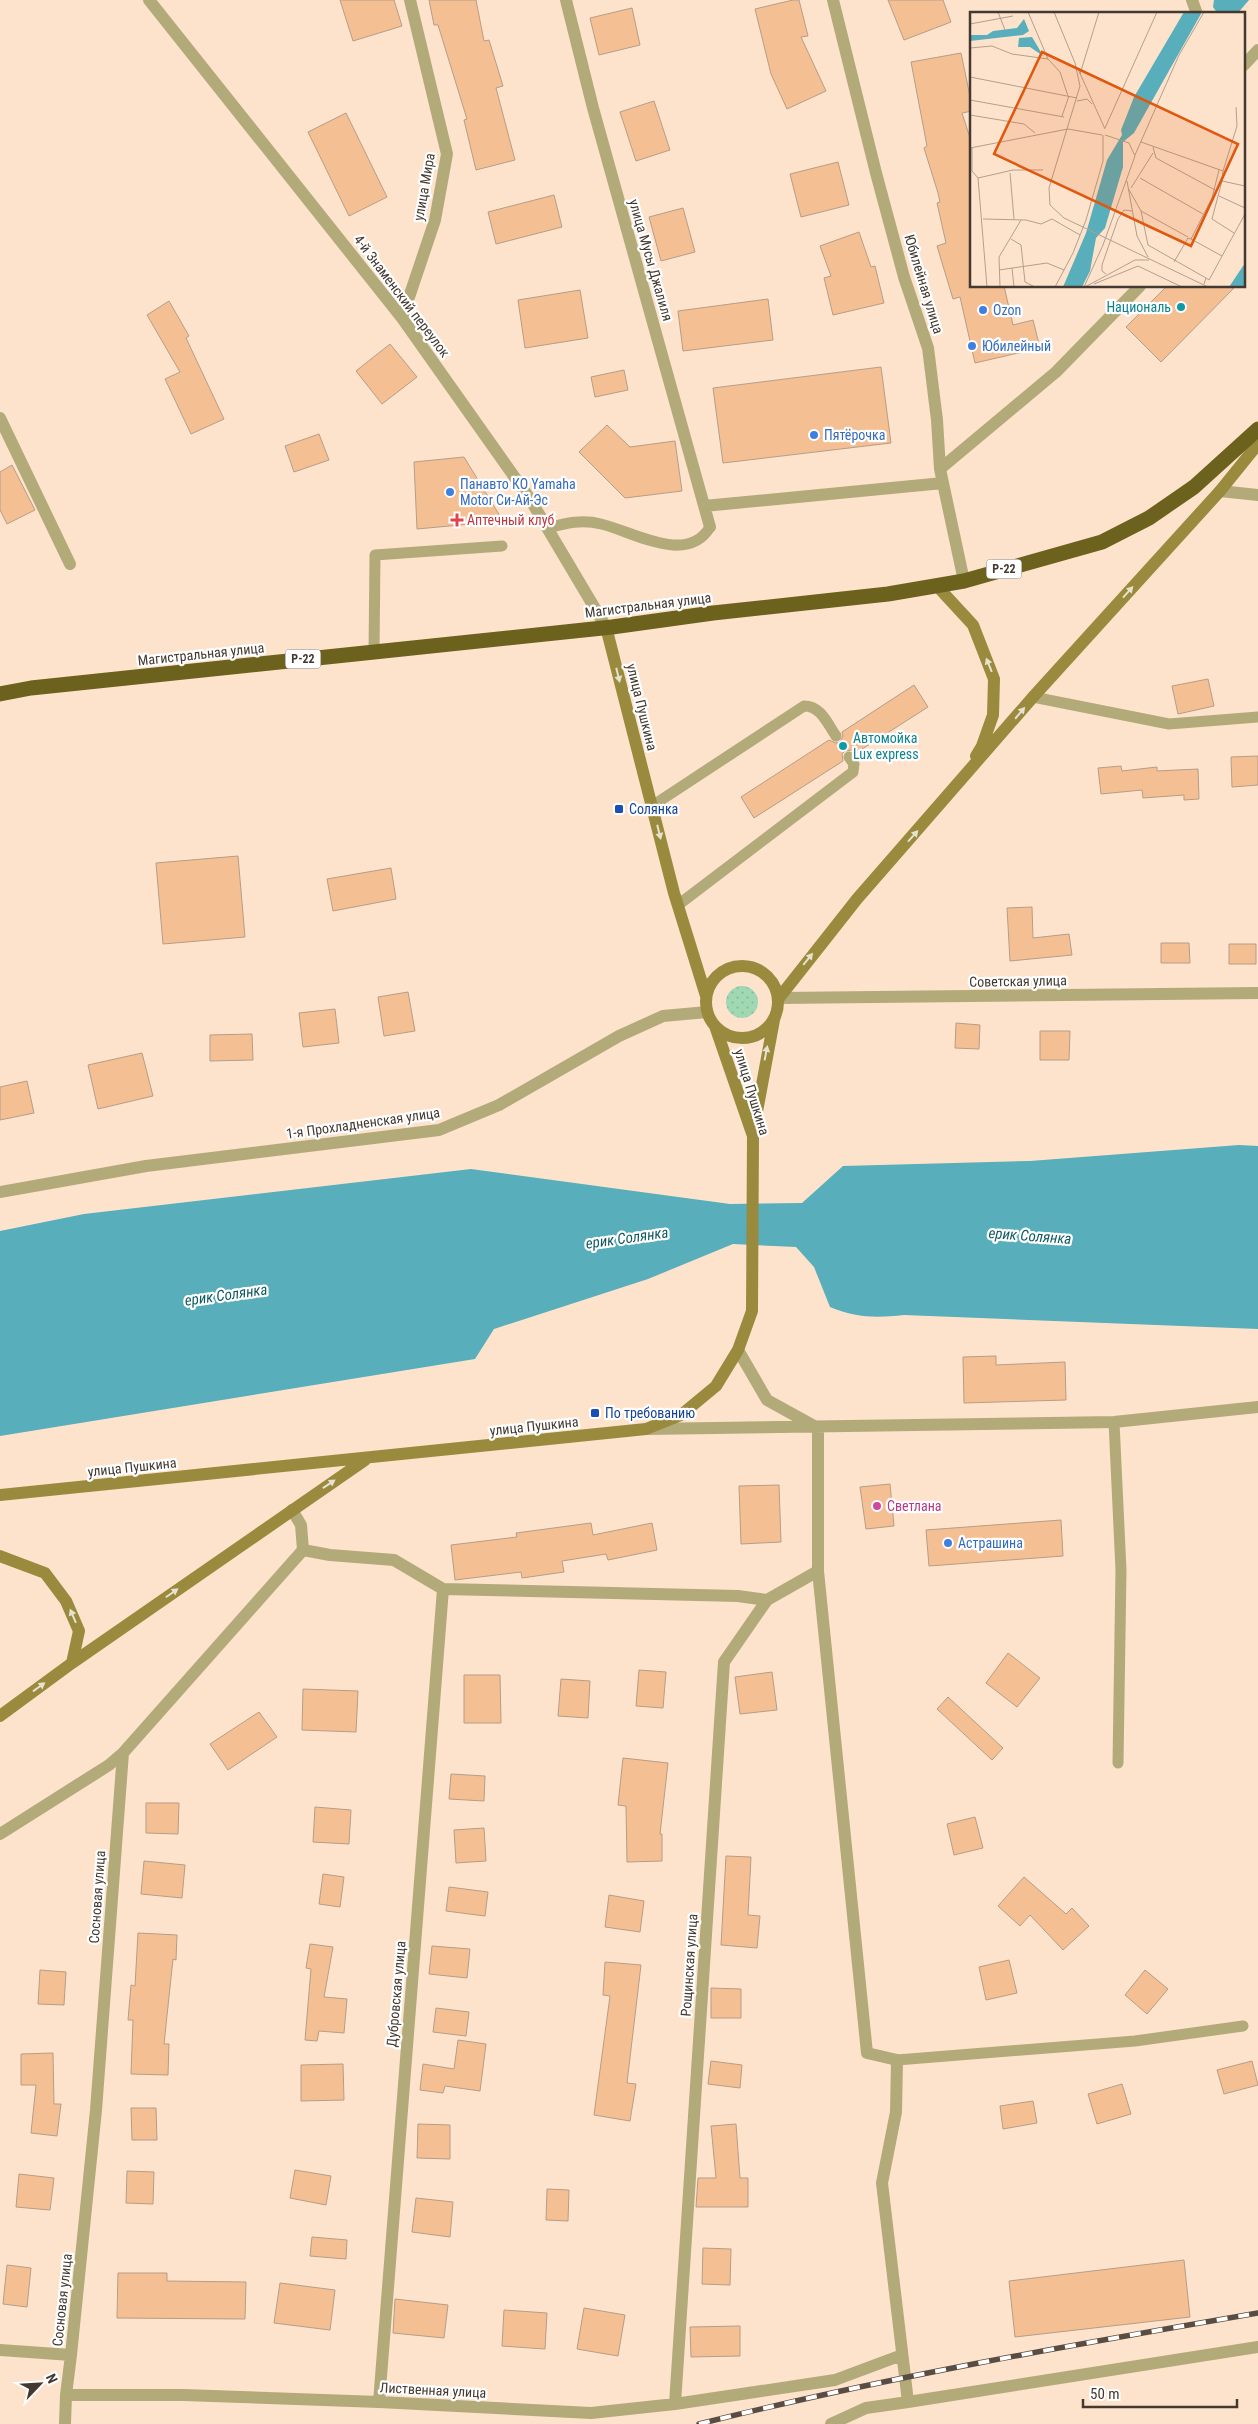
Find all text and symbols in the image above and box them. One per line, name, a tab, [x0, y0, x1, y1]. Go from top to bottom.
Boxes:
inset map	[970, 12, 1246, 288]
street label: улица Мира	[410, 152, 438, 222]
street label: улица Мусы Джалиля	[626, 197, 676, 323]
street label: 4-й Знаменский переулок	[351, 232, 453, 360]
street label: Юбилейная улица	[901, 232, 947, 336]
place label: Националь	[1106, 299, 1171, 315]
marker: Националь	[1175, 301, 1187, 313]
place label: Ozon	[993, 302, 1021, 318]
marker: Ozon	[977, 304, 989, 316]
place label: Юбилейный	[982, 338, 1051, 354]
marker: Юбилейный	[966, 340, 978, 352]
place label: Пятёрочка	[824, 427, 886, 443]
marker: Пятёрочка	[808, 429, 820, 441]
place label: Панавто КО Yamaha Motor Си-Ай-Эс	[460, 476, 576, 508]
marker: Панавто КО Yamaha Motor Си-Ай-Эс	[444, 486, 456, 498]
place label: Аптечный клуб	[467, 512, 555, 528]
marker: Аптечный клуб	[451, 514, 463, 526]
road number: Р-22	[986, 560, 1022, 578]
one-way arrow	[1122, 586, 1134, 598]
street label: Магистральная улица	[584, 589, 712, 621]
street label: Магистральная улица	[137, 639, 265, 669]
road number: Р-22	[286, 650, 320, 669]
one-way arrow	[985, 657, 993, 672]
street label: улица Пушкина	[623, 662, 661, 752]
one-way arrow	[615, 667, 623, 682]
one-way arrow	[1014, 706, 1025, 719]
place label: Автомойка Lux express	[853, 730, 919, 762]
marker: Автомойка Lux express	[837, 740, 849, 752]
place label: Солянка	[629, 801, 678, 817]
marker: Солянка	[613, 803, 625, 815]
one-way arrow	[655, 825, 663, 840]
one-way arrow	[908, 829, 919, 842]
one-way arrow	[803, 953, 814, 966]
street label: Советская улица	[969, 972, 1067, 990]
one-way arrow	[762, 1046, 770, 1061]
street label: улица Пушкина	[731, 1047, 773, 1137]
street label: 1-я Прохладненская улица	[285, 1104, 441, 1142]
water label: ерик Солянка	[585, 1223, 669, 1253]
water label: ерик Солянка	[988, 1224, 1072, 1248]
water label: ерик Солянка	[184, 1280, 268, 1310]
place label: По требованию	[605, 1405, 695, 1421]
marker: По требованию	[589, 1407, 601, 1419]
street label: улица Пушкина	[489, 1413, 579, 1439]
street label: улица Пушкина	[87, 1454, 177, 1480]
one-way arrow	[322, 1480, 336, 1489]
place label: Светлана	[887, 1498, 942, 1514]
marker: Светлана	[871, 1500, 883, 1512]
place label: Астрашина	[958, 1535, 1023, 1551]
marker: Астрашина	[942, 1537, 954, 1549]
one-way arrow	[165, 1588, 179, 1598]
one-way arrow	[68, 1609, 76, 1623]
one-way arrow	[32, 1682, 46, 1692]
street label: Сосновая улица	[86, 1850, 108, 1944]
street label: Рощинская улица	[677, 1913, 701, 2017]
street label: Дубровская улица	[383, 1940, 409, 2048]
street label: Сосновая улица	[49, 2253, 75, 2347]
north arrow	[15, 2359, 65, 2409]
text: N	[43, 2371, 61, 2386]
scale bar	[1083, 2376, 1237, 2408]
street label: Лиственная улица	[379, 2379, 487, 2401]
text: 50 m	[1090, 2385, 1120, 2403]

